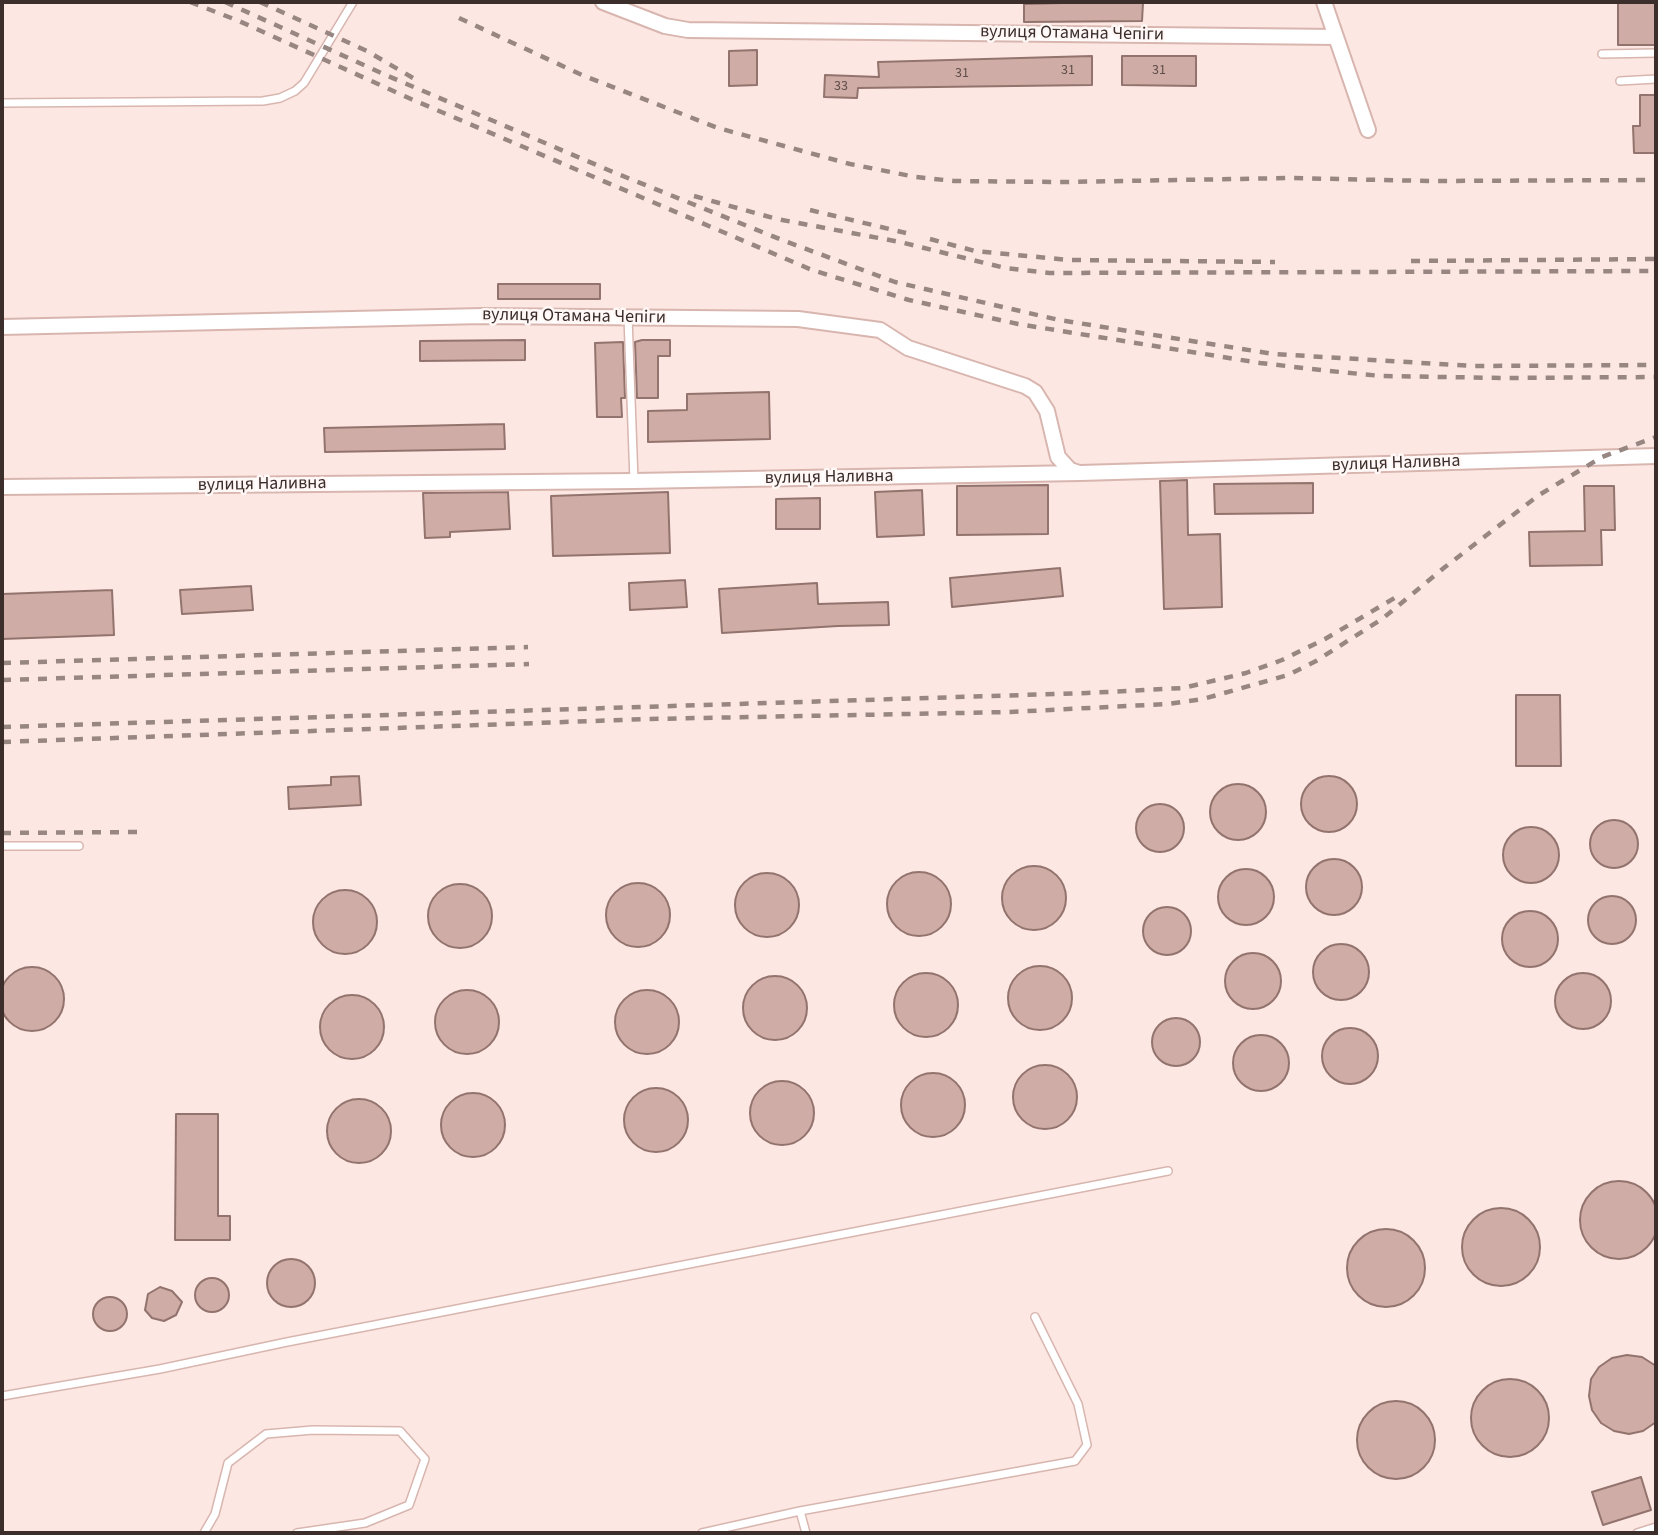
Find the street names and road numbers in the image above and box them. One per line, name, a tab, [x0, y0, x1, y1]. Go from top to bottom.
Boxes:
street label: вулиця Отамана Чепіги	[980, 22, 1164, 46]
street label: вулиця Отамана Чепіги	[482, 305, 666, 329]
street label: вулиця Наливна	[1331, 451, 1461, 477]
street label: вулиця Наливна	[764, 466, 894, 490]
street label: вулиця Наливна	[197, 473, 327, 497]

